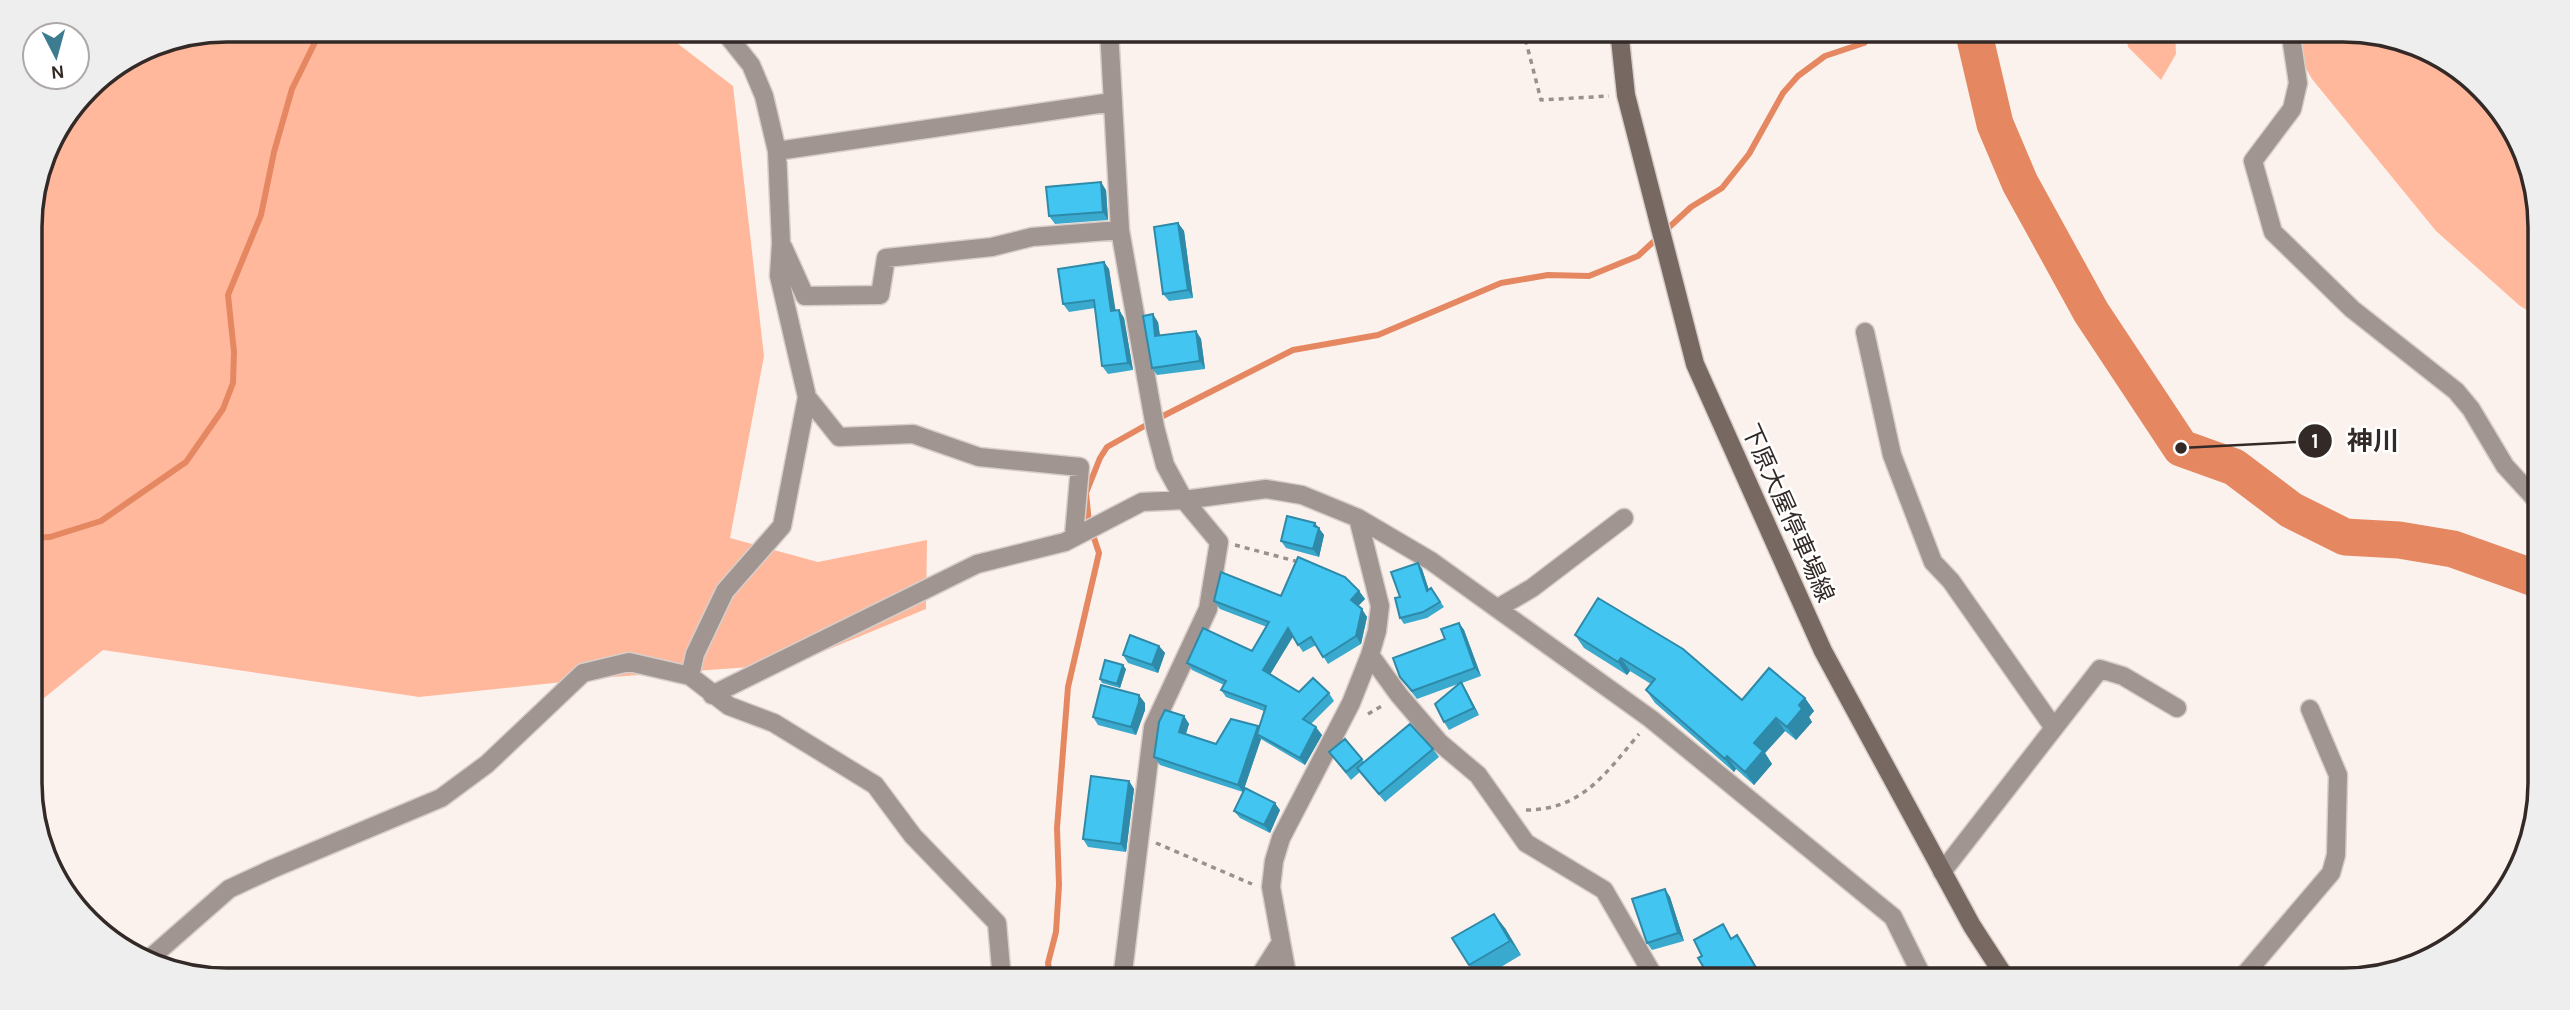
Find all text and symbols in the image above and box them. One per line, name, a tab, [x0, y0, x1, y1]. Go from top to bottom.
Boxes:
north arrow	[21, 21, 91, 91]
text: N	[50, 60, 66, 84]
callout: 神川	[2298, 417, 2413, 464]
street label: 下原大屋停車場線	[1736, 420, 1840, 606]
text: 神川	[2347, 426, 2399, 457]
text: 1	[2311, 429, 2319, 453]

